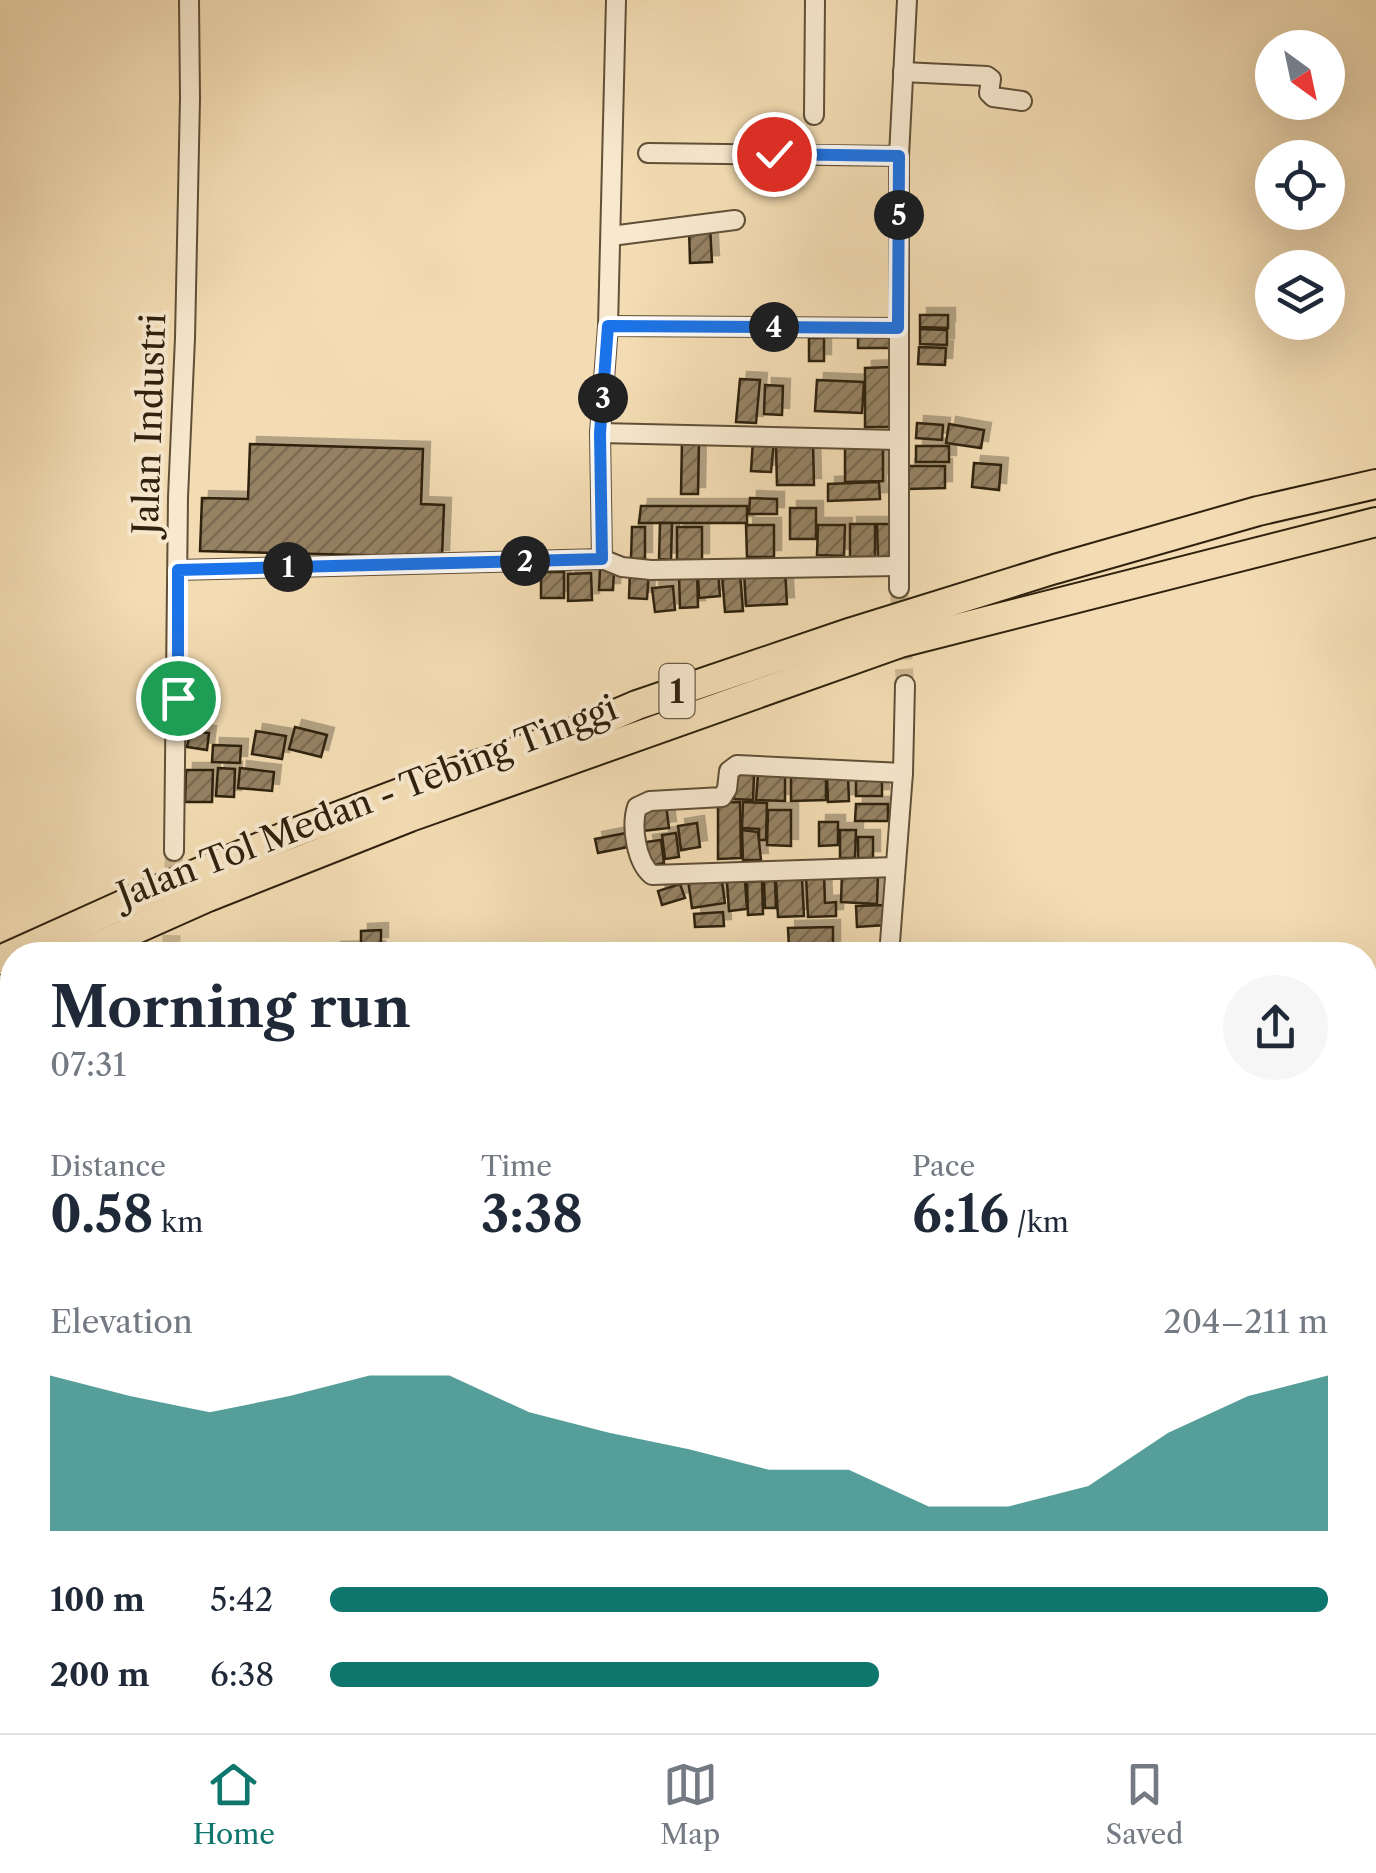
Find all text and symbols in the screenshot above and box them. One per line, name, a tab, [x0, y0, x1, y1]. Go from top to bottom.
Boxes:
north arrow	[1255, 30, 1345, 120]
map controls	[1255, 30, 1345, 340]
pin	[732, 112, 817, 197]
icon: check	[747, 127, 802, 182]
button: locate	[1255, 140, 1345, 230]
pin: 5	[874, 190, 924, 240]
text: 5	[891, 198, 907, 232]
button: layers	[1255, 250, 1345, 340]
pin: 4	[749, 302, 799, 352]
text: 4	[766, 310, 782, 344]
street label: Jalan Industri	[123, 313, 174, 540]
pin: 3	[578, 373, 628, 423]
text: 3	[595, 381, 611, 415]
pin: 2	[500, 536, 550, 586]
pin: 1	[263, 542, 313, 592]
text: 2	[517, 544, 533, 578]
text: 1	[282, 550, 294, 584]
pin	[136, 656, 221, 741]
road number: 1	[660, 664, 694, 718]
icon: arrive	[151, 671, 206, 726]
street label: Jalan Tol Medan - Tebing Tinggi	[106, 686, 623, 918]
text: Morning run	[50, 974, 411, 1041]
button: share	[1223, 975, 1328, 1080]
text: 07:31	[50, 1045, 126, 1084]
text: Distance	[50, 1149, 166, 1183]
text: Time	[481, 1149, 552, 1183]
text: Pace	[912, 1149, 975, 1183]
text: 0.58	[50, 1183, 153, 1245]
text: 3:38	[481, 1183, 583, 1245]
text: 6:16	[912, 1183, 1009, 1245]
text: km	[153, 1205, 203, 1239]
text: /km	[1009, 1205, 1069, 1239]
text: Elevation	[50, 1302, 193, 1341]
text: 204–211 m	[1163, 1302, 1328, 1341]
text: 100 m	[50, 1580, 145, 1619]
text: 5:42	[210, 1580, 273, 1619]
text: 200 m	[50, 1655, 150, 1694]
text: 6:38	[210, 1655, 274, 1694]
tab: Home	[193, 1757, 275, 1851]
tab: Map	[660, 1757, 720, 1851]
tab: Saved	[1106, 1757, 1183, 1851]

